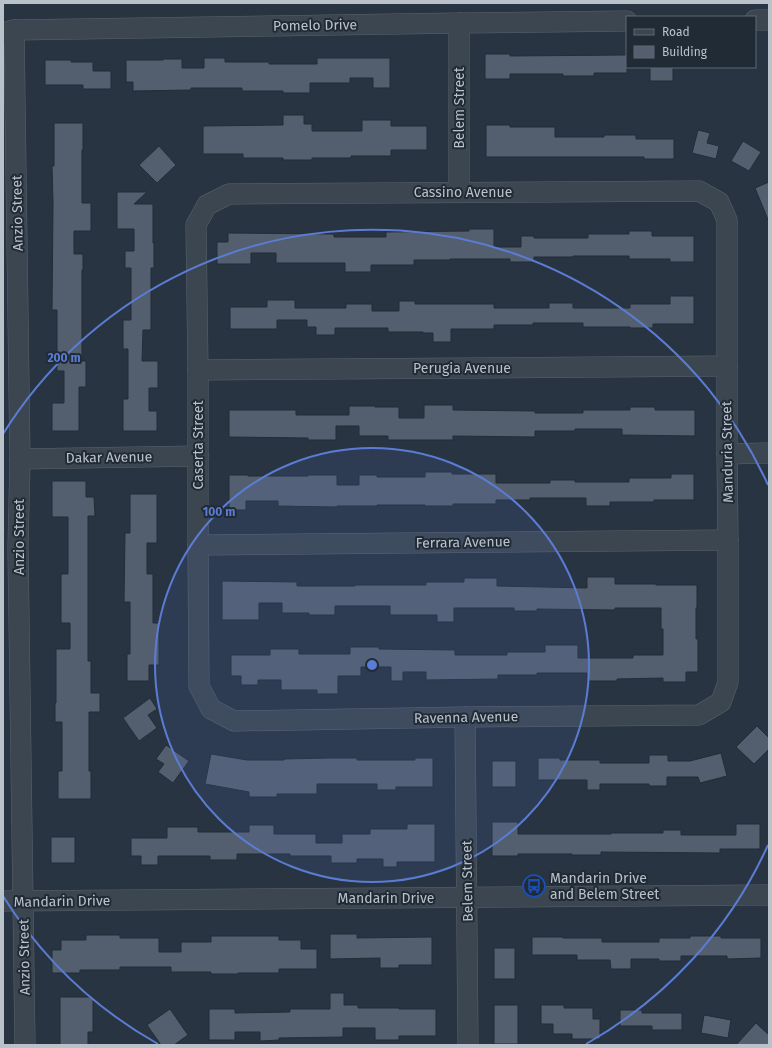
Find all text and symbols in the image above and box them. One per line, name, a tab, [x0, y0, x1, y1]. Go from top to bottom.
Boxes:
street label: Pomelo Drive	[273, 16, 357, 35]
legend	[626, 16, 756, 68]
text: Road	[662, 25, 690, 39]
text: Building	[662, 45, 708, 59]
street label: Belem Street	[451, 66, 468, 149]
street label: Anzio Street	[8, 174, 27, 251]
street label: Cassino Avenue	[414, 184, 512, 201]
text: 200 m	[47, 351, 81, 365]
street label: Perugia Avenue	[413, 360, 511, 377]
street label: Caserta Street	[190, 400, 207, 490]
street label: Manduria Street	[718, 400, 737, 503]
street label: Dakar Avenue	[66, 448, 152, 467]
street label: Anzio Street	[11, 498, 28, 575]
text: 100 m	[203, 505, 235, 519]
street label: Ferrara Avenue	[416, 533, 510, 552]
centre of rings	[365, 658, 379, 672]
street label: Ravenna Avenue	[414, 708, 518, 727]
street label: Belem Street	[458, 839, 477, 922]
place label: Mandarin Drive and Belem Street	[550, 870, 660, 903]
bus stop icon: Mandarin Drive and Belem Street	[521, 873, 547, 899]
street label: Mandarin Drive	[338, 890, 434, 907]
street label: Mandarin Drive	[13, 892, 111, 911]
street label: Anzio Street	[15, 918, 34, 995]

